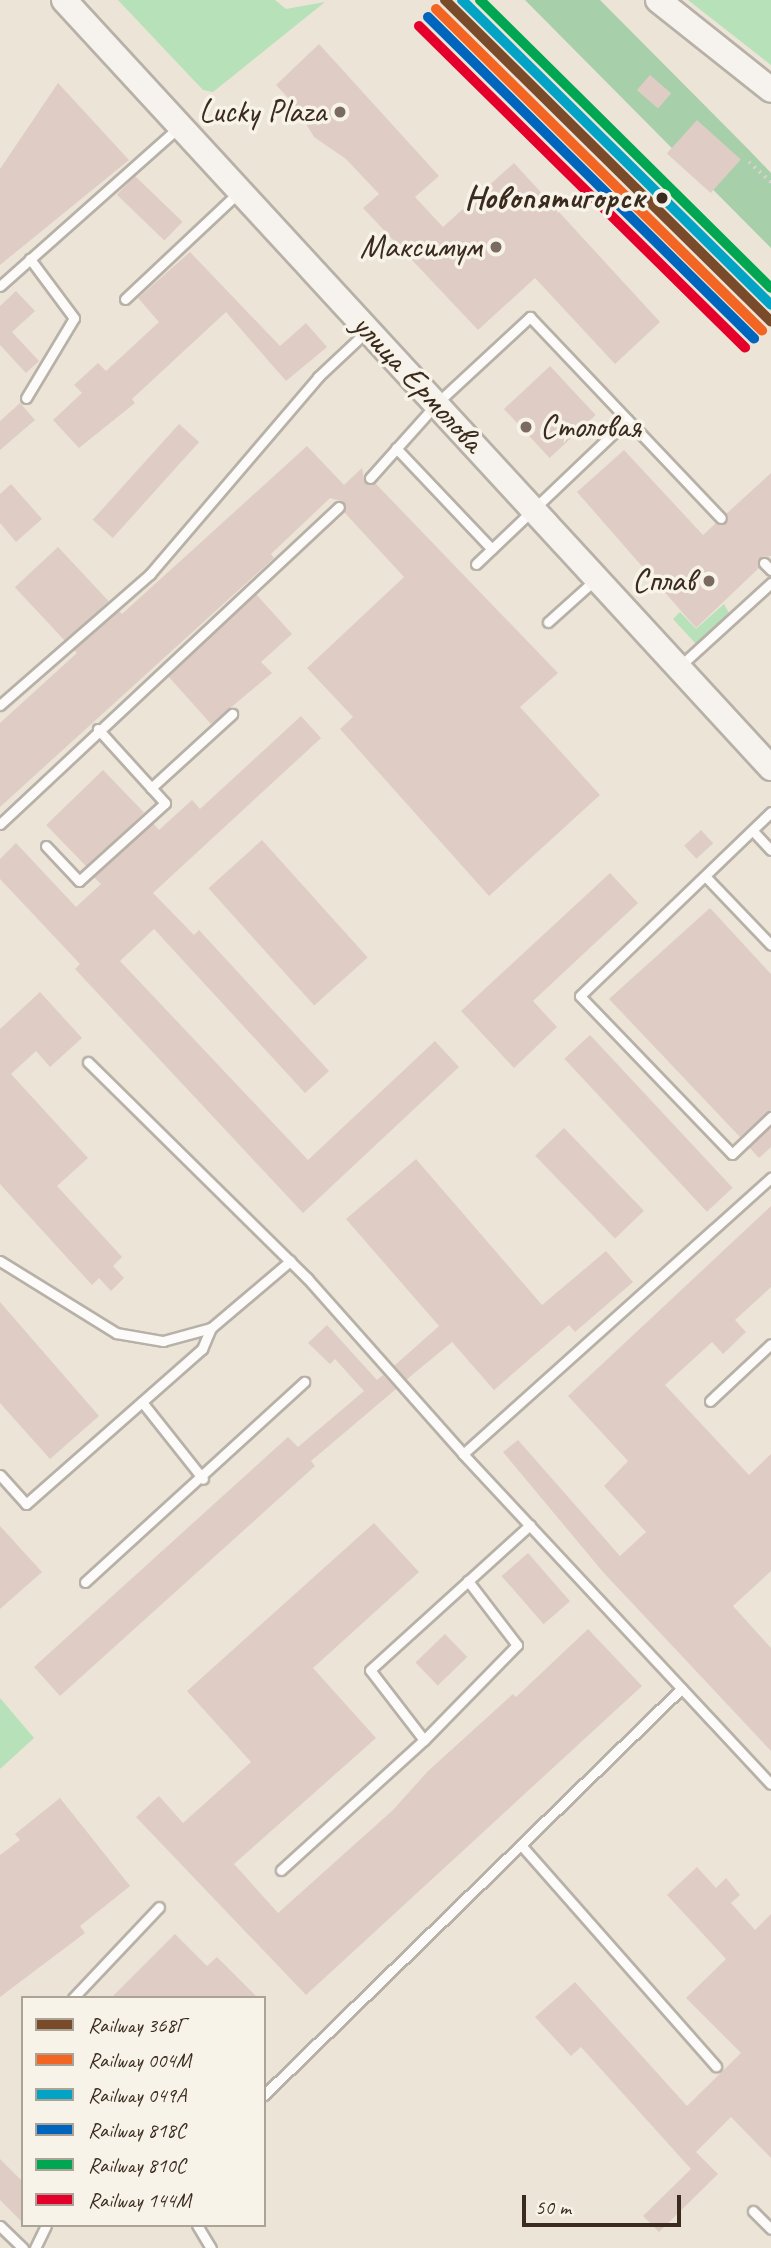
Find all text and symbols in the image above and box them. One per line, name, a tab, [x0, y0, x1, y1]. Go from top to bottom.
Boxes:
place label: Lucky Plaza	[199, 92, 326, 132]
marker: Lucky Plaza	[332, 104, 348, 120]
place label: Новопятигорск	[465, 178, 644, 218]
marker: Новопятигорск	[651, 187, 673, 209]
place label: Максимум	[360, 227, 482, 267]
marker: Максимум	[488, 239, 504, 255]
street label: улица Ермолова	[343, 304, 493, 462]
place label: Столовая	[540, 407, 641, 447]
marker: Столовая	[518, 419, 534, 435]
place label: Сплав	[632, 561, 695, 601]
marker: Сплав	[701, 573, 717, 589]
legend	[21, 1996, 266, 2227]
text: Railway 368Г	[88, 2012, 185, 2038]
text: Railway 004М	[88, 2047, 191, 2073]
text: Railway 049А	[88, 2082, 186, 2108]
text: Railway 818С	[88, 2117, 186, 2143]
text: Railway 810С	[88, 2152, 186, 2178]
scale bar	[526, 2182, 685, 2226]
text: Railway 144М	[88, 2187, 191, 2213]
text: 50 m	[535, 2194, 571, 2220]

